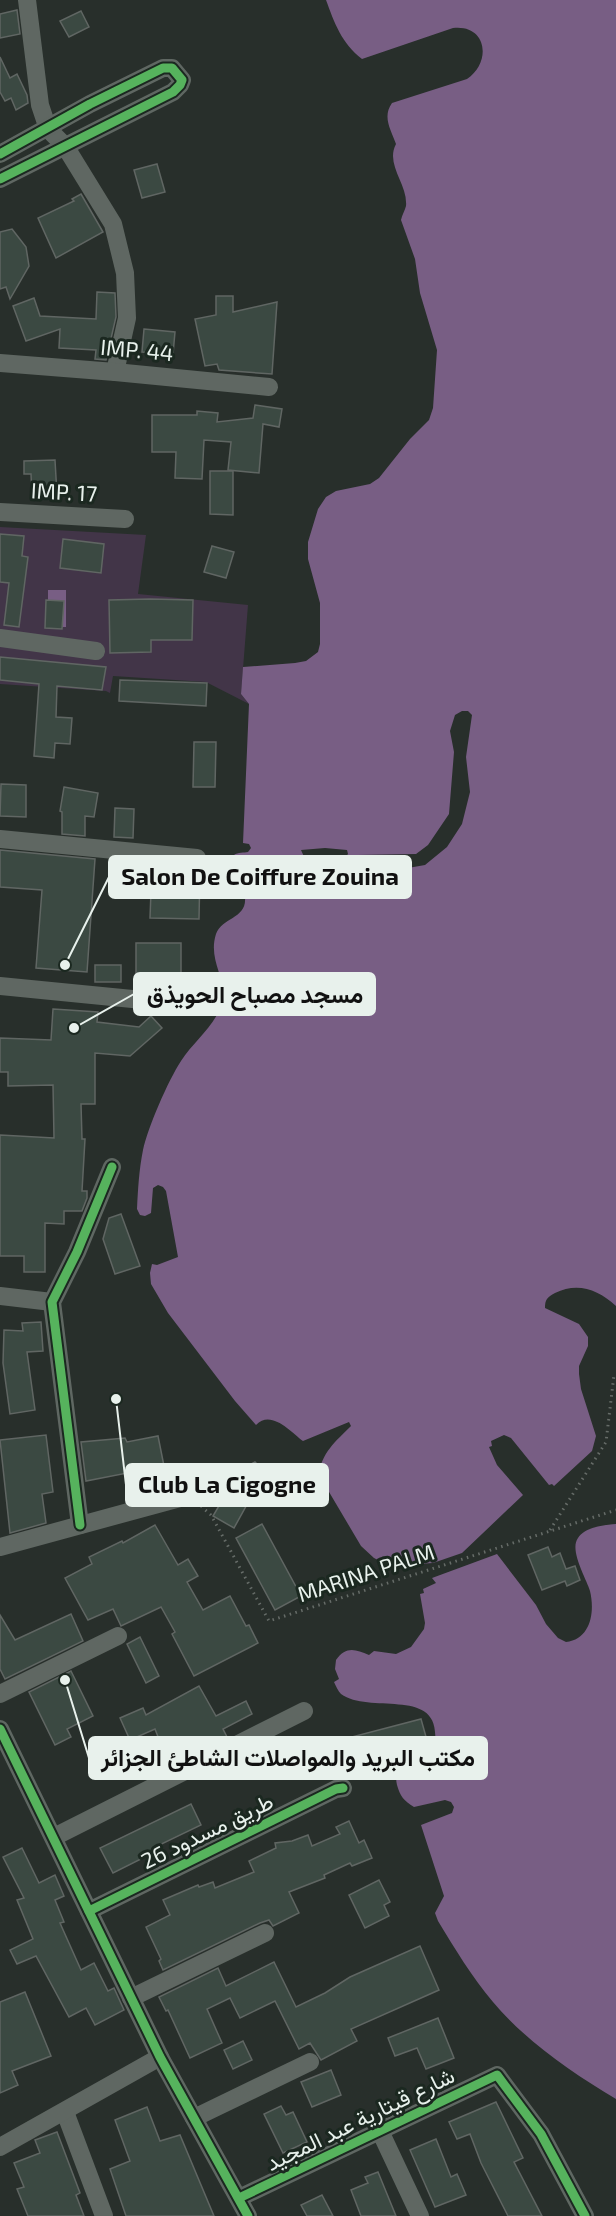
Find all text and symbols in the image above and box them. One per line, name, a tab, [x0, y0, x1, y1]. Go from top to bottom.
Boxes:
street label: IMP. 44	[99, 333, 175, 365]
street label: IMP. 17	[30, 476, 98, 506]
callout: Salon De Coiffure Zouina	[109, 856, 411, 898]
text: Salon De Coiffure Zouina	[121, 861, 399, 890]
callout: مسجد مصباح الحويذق	[134, 973, 375, 1015]
text: مسجد مصباح الحويذق	[147, 979, 363, 1011]
callout: Club La Cigogne	[126, 1464, 328, 1506]
text: Club La Cigogne	[138, 1469, 316, 1498]
street label: MARINA PALM	[294, 1538, 437, 1606]
callout: مكتب البريد والمواصلات الشاطئ الجزائر	[89, 1737, 487, 1779]
text: مكتب البريد والمواصلات الشاطئ الجزائر	[100, 1742, 475, 1773]
street label: طريق مسدود 26	[136, 1787, 278, 1875]
street label: شارع قيتارية عبد المجيد	[261, 2061, 459, 2178]

